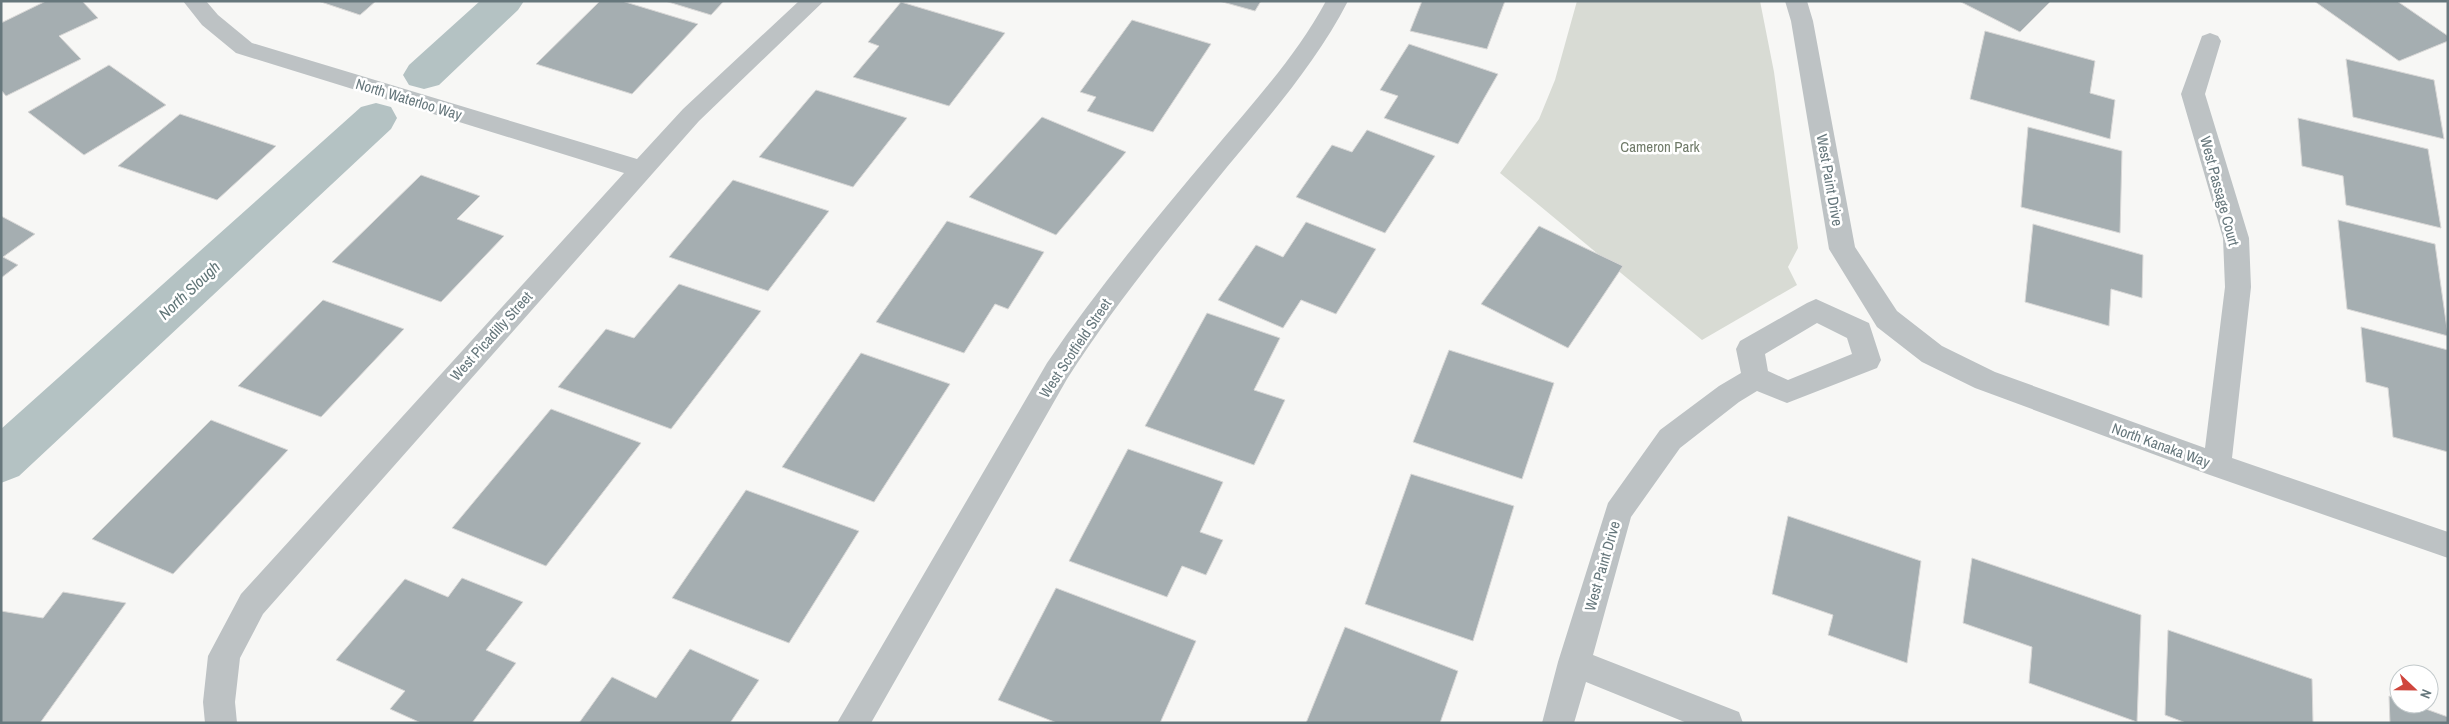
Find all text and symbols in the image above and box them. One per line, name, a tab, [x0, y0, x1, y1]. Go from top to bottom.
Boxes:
street label: North Waterloo Way	[353, 73, 465, 125]
street label: West Paint Drive	[1812, 132, 1848, 228]
street label: West Passage Court	[2195, 134, 2245, 249]
park label: Cameron Park	[1620, 136, 1700, 157]
water label: North Slough	[153, 256, 225, 324]
street label: West Picadilly Street	[445, 286, 537, 385]
street label: West Scotfield Street	[1034, 294, 1116, 402]
street label: North Kanaka Way	[2109, 418, 2214, 473]
street label: West Paint Drive	[1579, 518, 1625, 613]
north arrow	[2389, 664, 2439, 714]
text: N	[2416, 687, 2436, 701]

